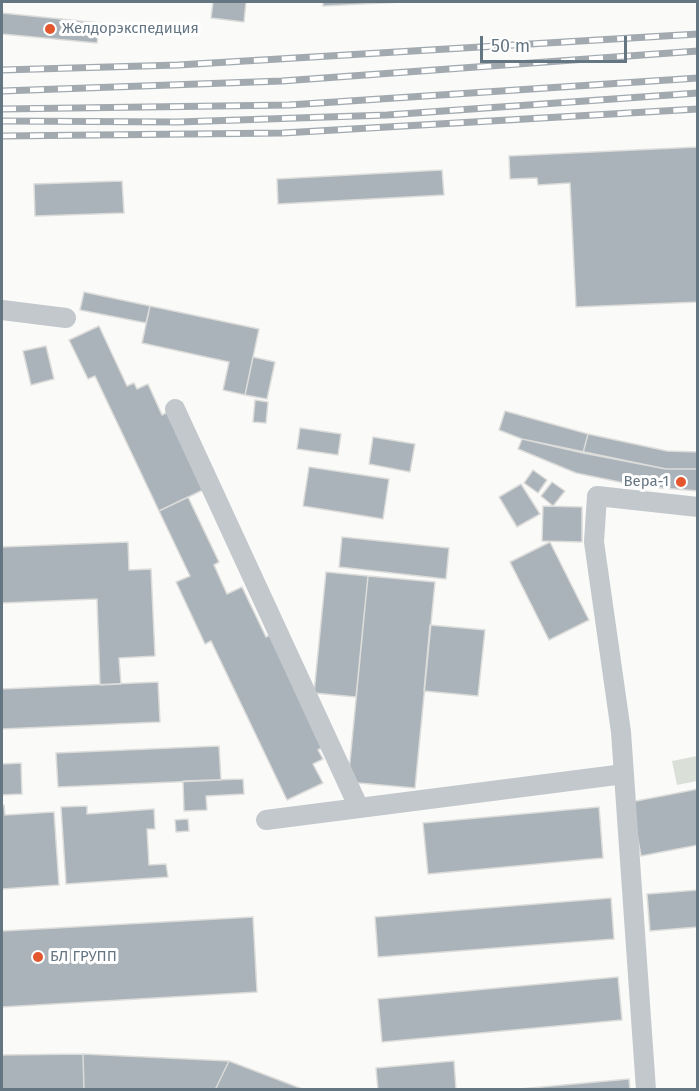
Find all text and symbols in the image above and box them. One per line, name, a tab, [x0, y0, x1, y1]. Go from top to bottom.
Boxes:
place label: Желдорэкспедиция	[62, 20, 199, 38]
marker: Желдорэкспедиция	[43, 22, 57, 36]
scale bar	[483, 24, 630, 62]
text: 50 m	[491, 35, 530, 57]
place label: Вера-1	[623, 473, 669, 491]
marker: Вера-1	[674, 475, 688, 489]
place label: БЛ ГРУПП	[50, 948, 117, 966]
marker: БЛ ГРУПП	[31, 950, 45, 964]

